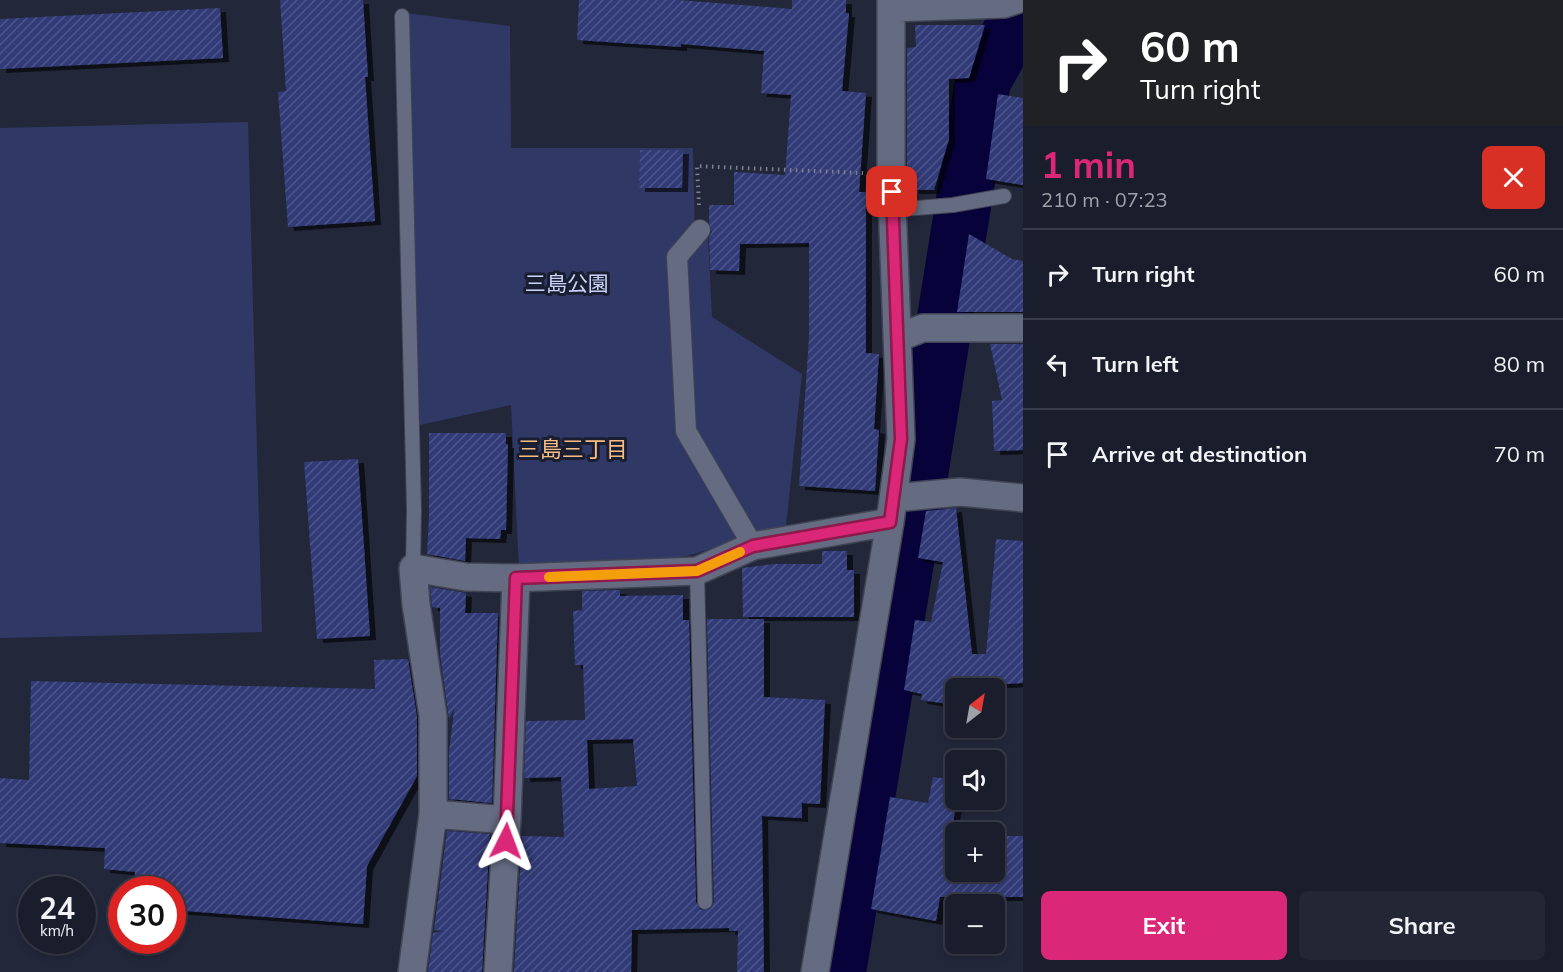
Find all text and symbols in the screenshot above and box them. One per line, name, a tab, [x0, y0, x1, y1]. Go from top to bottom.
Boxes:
text: 60 m	[1140, 20, 1240, 73]
icon: right	[1041, 24, 1119, 102]
text: Turn right	[1140, 72, 1260, 106]
text: 1 min	[1041, 142, 1136, 187]
button: close	[1482, 146, 1545, 209]
pin	[866, 166, 917, 217]
icon: arrive	[875, 175, 908, 208]
text: 210 m · 07:23	[1041, 187, 1167, 212]
icon: right	[1041, 258, 1074, 291]
text: Turn right	[1092, 260, 1195, 288]
text: 60 m	[1494, 260, 1545, 288]
park label: 三島公園	[525, 270, 609, 296]
icon: left	[1041, 348, 1074, 381]
text: Turn left	[1092, 350, 1179, 378]
text: 80 m	[1494, 350, 1545, 378]
district label: 三島三丁目	[518, 435, 628, 463]
icon: arrive	[1041, 438, 1074, 471]
text: Arrive at destination	[1092, 440, 1307, 468]
text: 70 m	[1494, 440, 1545, 468]
north arrow	[945, 678, 1005, 738]
map controls	[945, 678, 1005, 954]
button: sound	[945, 750, 1005, 810]
position arrow	[474, 809, 538, 873]
button: +	[945, 822, 1005, 882]
speed limit sign: 30	[108, 876, 186, 954]
text: 24	[39, 889, 75, 927]
button: Exit	[1041, 891, 1287, 960]
button: Share	[1299, 891, 1545, 960]
button: −	[945, 894, 1005, 954]
text: km/h	[40, 921, 74, 940]

